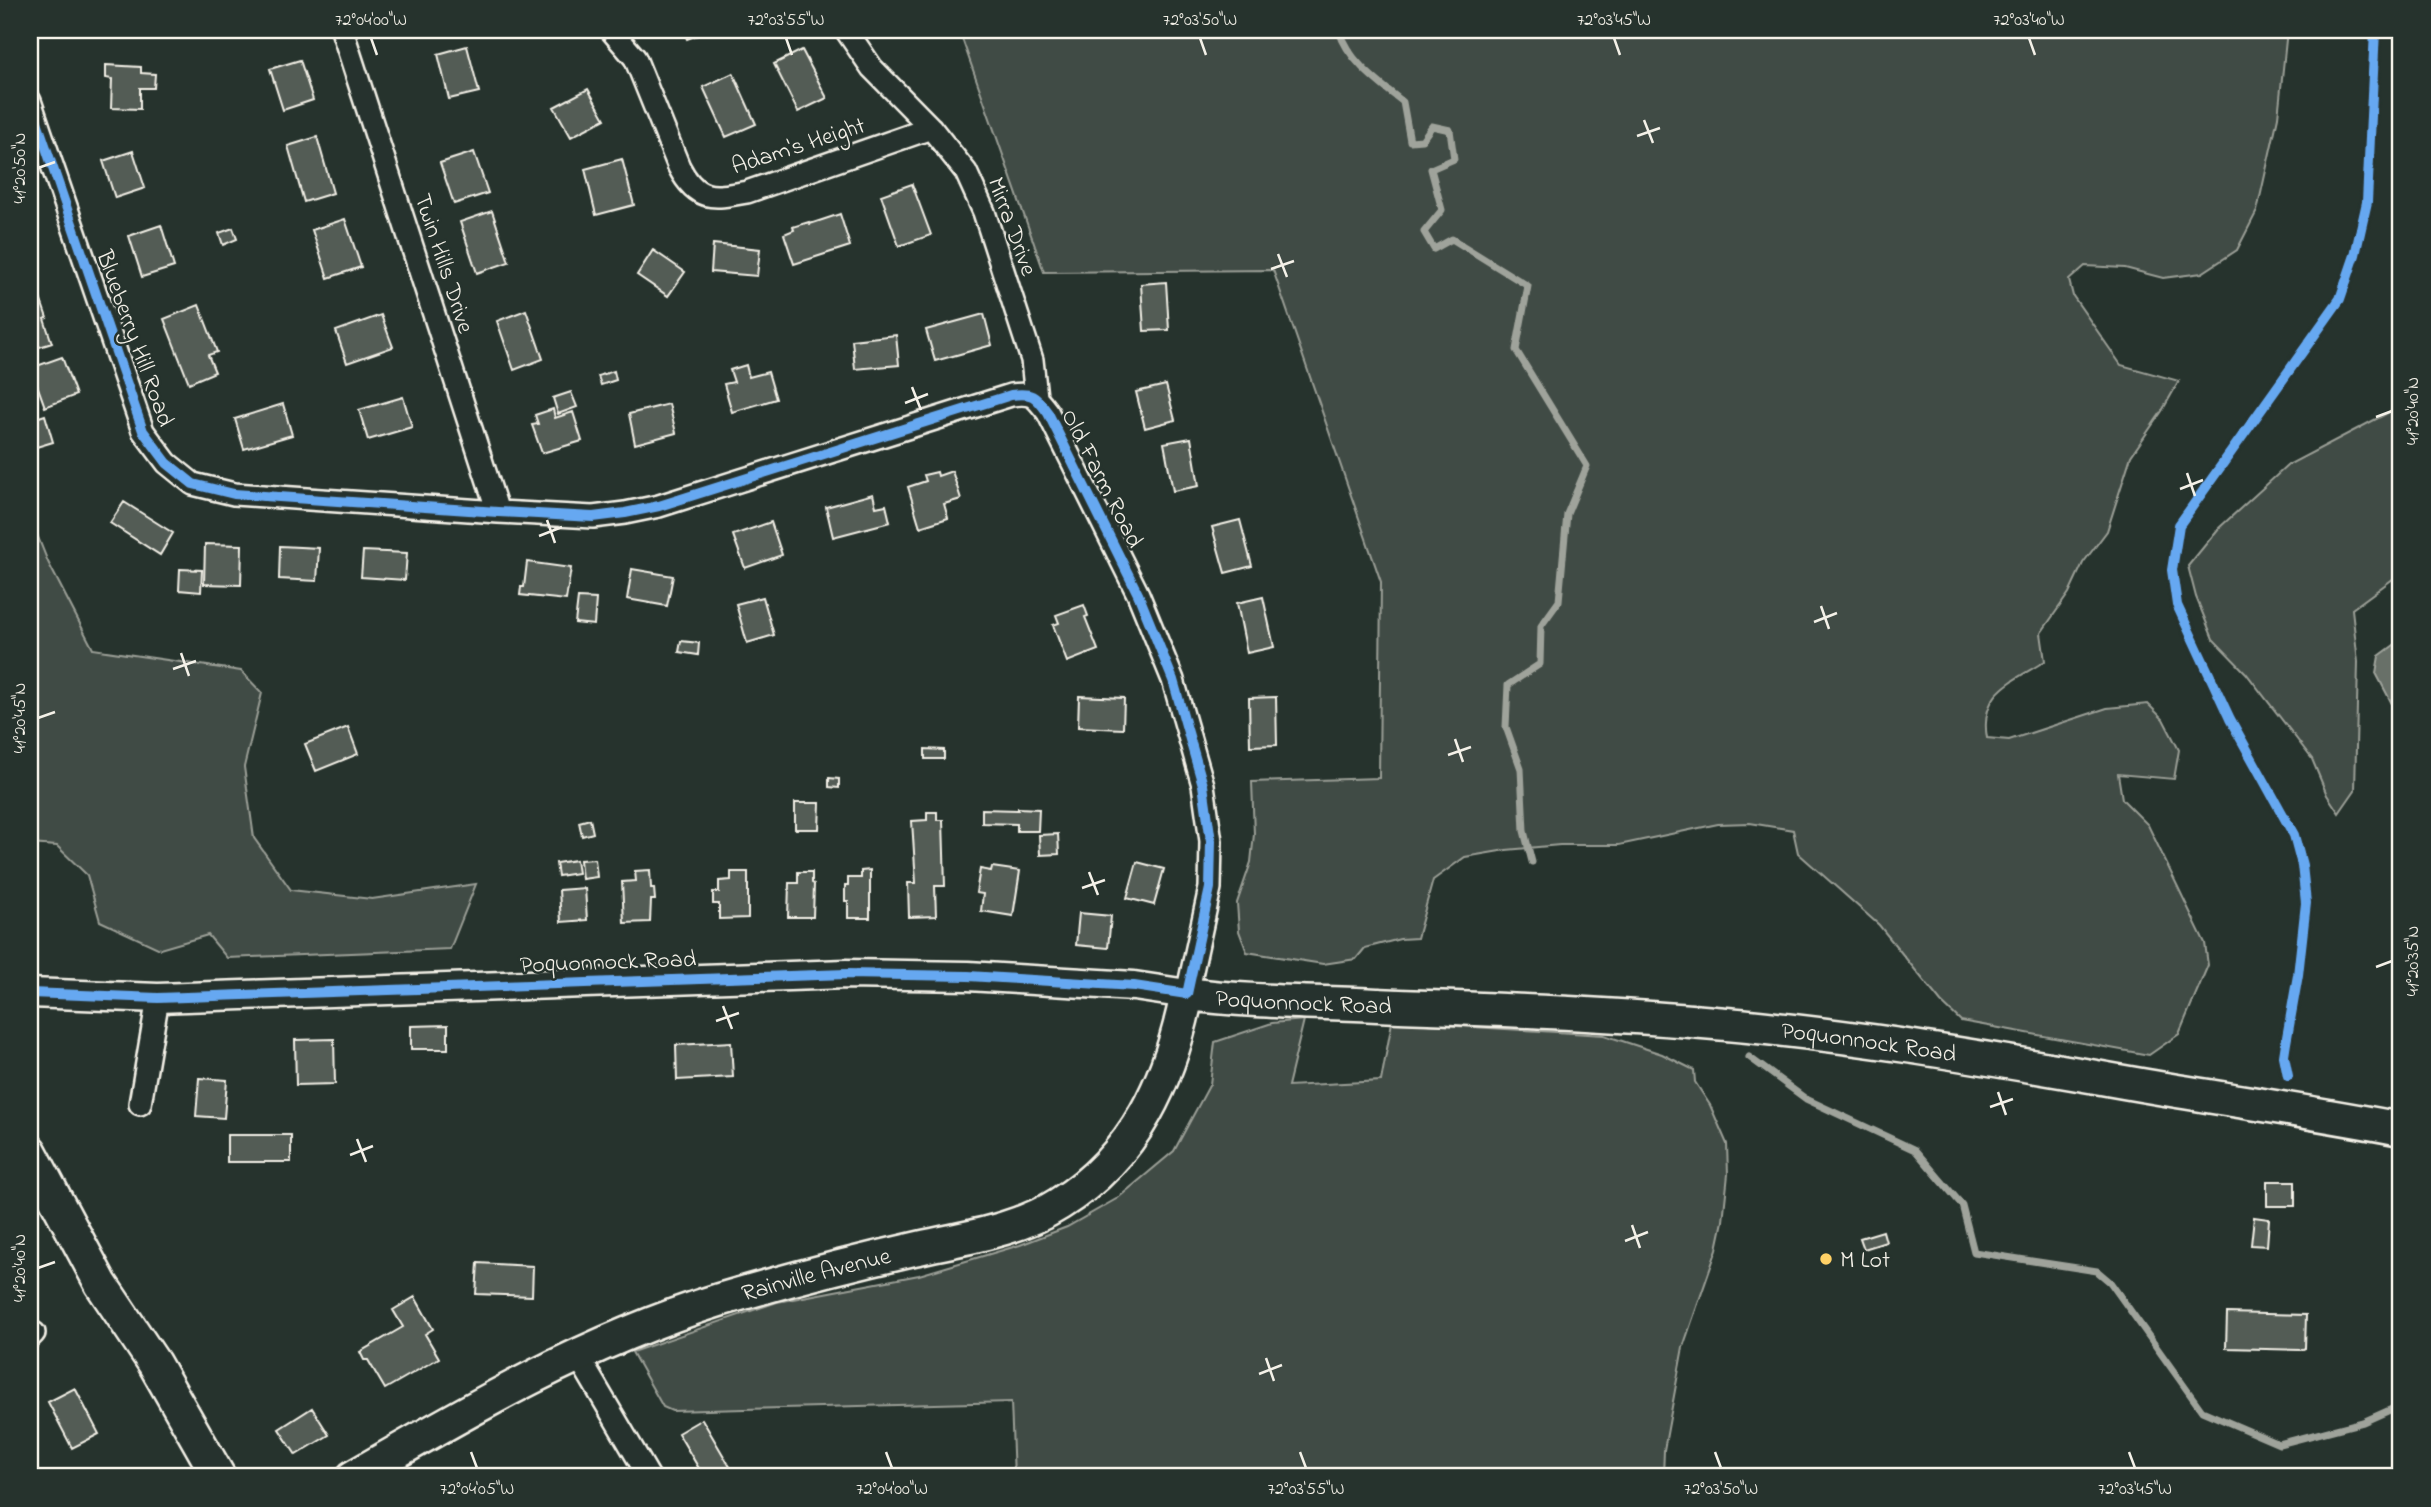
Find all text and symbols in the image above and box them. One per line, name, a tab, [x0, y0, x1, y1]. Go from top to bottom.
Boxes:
text: 72°04'00"W	[335, 8, 407, 34]
text: 72°03'55"W	[747, 8, 825, 34]
text: 72°03'50"W	[1163, 8, 1237, 34]
text: 72°03'45"W	[1577, 8, 1651, 34]
text: 72°03'40"W	[1993, 8, 2065, 34]
street label: Adam's Height	[727, 109, 870, 185]
text: 41°20'50"N	[8, 132, 34, 204]
street label: Mirra Drive	[977, 173, 1045, 281]
street label: Twin Hills Drive	[404, 189, 482, 338]
street label: Blueberry Hill Road	[84, 245, 182, 433]
text: 41°20'40"N	[2401, 377, 2427, 445]
street label: Old Farm Road	[1051, 403, 1151, 555]
text: 41°20'45"N	[8, 683, 34, 753]
text: 41°20'35"N	[2401, 926, 2427, 996]
street label: Poquonnock Road	[519, 943, 697, 984]
street label: Poquonnock Road	[1214, 982, 1393, 1026]
street label: Poquonnock Road	[1779, 1015, 1959, 1073]
text: 41°20'40"N	[8, 1234, 34, 1302]
street label: Rainville Avenue	[738, 1240, 895, 1312]
place label: M Lot	[1840, 1244, 1890, 1279]
marker: M Lot	[1818, 1251, 1834, 1267]
text: 72°04'05"W	[440, 1477, 514, 1503]
text: 72°04'00"W	[856, 1477, 928, 1503]
text: 72°03'55"W	[1267, 1477, 1345, 1503]
text: 72°03'50"W	[1684, 1477, 1758, 1503]
text: 72°03'45"W	[2098, 1477, 2172, 1503]

